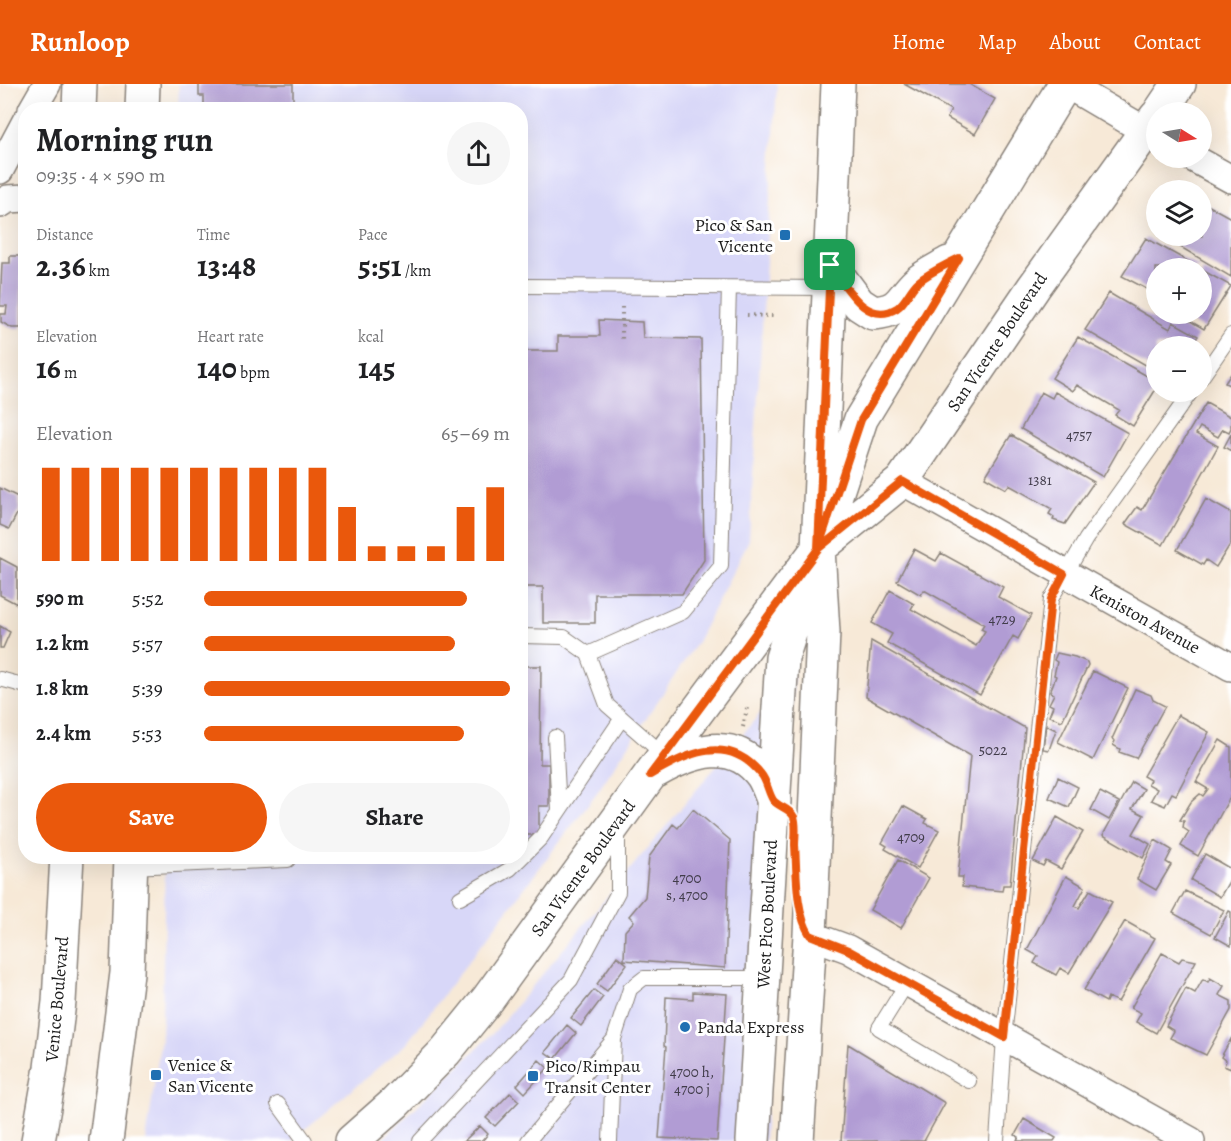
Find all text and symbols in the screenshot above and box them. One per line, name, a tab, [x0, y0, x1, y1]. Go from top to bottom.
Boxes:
text: Runloop	[30, 23, 130, 61]
text: Home	[892, 28, 945, 56]
text: Map	[978, 28, 1016, 56]
text: About	[1049, 28, 1101, 56]
text: Contact	[1134, 28, 1201, 56]
north arrow	[1146, 102, 1212, 168]
map controls	[1146, 102, 1212, 402]
text: Morning run	[36, 117, 213, 162]
button: share	[447, 122, 510, 185]
text: 09:35 · 4 × 590 m	[36, 162, 165, 189]
button: layers	[1146, 180, 1212, 246]
place label: Pico & San Vicente	[695, 213, 773, 258]
text: Distance	[36, 224, 93, 246]
text: Time	[197, 224, 230, 246]
text: Pace	[358, 224, 388, 246]
marker: Pico & San Vicente	[778, 228, 792, 242]
pin	[804, 239, 855, 290]
text: 2.36	[36, 246, 86, 286]
text: 13:48	[197, 246, 256, 286]
text: 5:51	[358, 246, 402, 286]
icon: arrive	[813, 248, 846, 281]
button: +	[1146, 258, 1212, 324]
text: km	[86, 260, 110, 282]
text: /km	[402, 260, 431, 282]
street label: San Vicente Boulevard	[941, 267, 1053, 416]
text: Elevation	[36, 326, 97, 348]
text: Heart rate	[197, 326, 264, 348]
text: kcal	[358, 326, 384, 348]
button: −	[1146, 336, 1212, 402]
text: 16	[36, 348, 61, 388]
text: 140	[197, 348, 237, 388]
text: 145	[358, 348, 396, 388]
text: m	[61, 362, 77, 384]
text: bpm	[237, 362, 270, 384]
text: Elevation	[36, 420, 113, 447]
text: 65–69 m	[441, 420, 510, 447]
house number: 4757	[1066, 425, 1093, 445]
house number: 1381	[1028, 470, 1052, 490]
street label: Keniston Avenue	[1085, 579, 1205, 659]
text: 590 m	[36, 585, 84, 612]
text: 5:52	[132, 585, 163, 612]
house number: 4729	[988, 609, 1016, 629]
text: 1.2 km	[36, 630, 89, 657]
text: 5:57	[132, 630, 162, 657]
text: 1.8 km	[36, 675, 89, 702]
text: 5:39	[132, 675, 163, 702]
text: 2.4 km	[36, 720, 91, 747]
text: 5:53	[132, 720, 162, 747]
house number: 5022	[979, 740, 1007, 760]
button: Save	[36, 783, 267, 852]
button: Share	[279, 783, 510, 852]
street label: San Vicente Boulevard	[525, 795, 641, 941]
house number: 4709	[897, 827, 925, 847]
street label: West Pico Boulevard	[751, 839, 783, 990]
house number: 4700 s, 4700	[666, 868, 708, 905]
street label: Venice Boulevard	[39, 935, 74, 1064]
place label: Panda Express	[697, 1015, 804, 1039]
marker: Panda Express	[678, 1020, 692, 1034]
place label: Venice & San Vicente	[167, 1053, 254, 1098]
place label: Pico/Rimpau Transit Center	[545, 1054, 651, 1099]
house number: 4700 h, 4700 j	[670, 1062, 714, 1099]
marker: Venice & San Vicente	[149, 1068, 163, 1082]
marker: Pico/Rimpau Transit Center	[526, 1069, 540, 1083]

